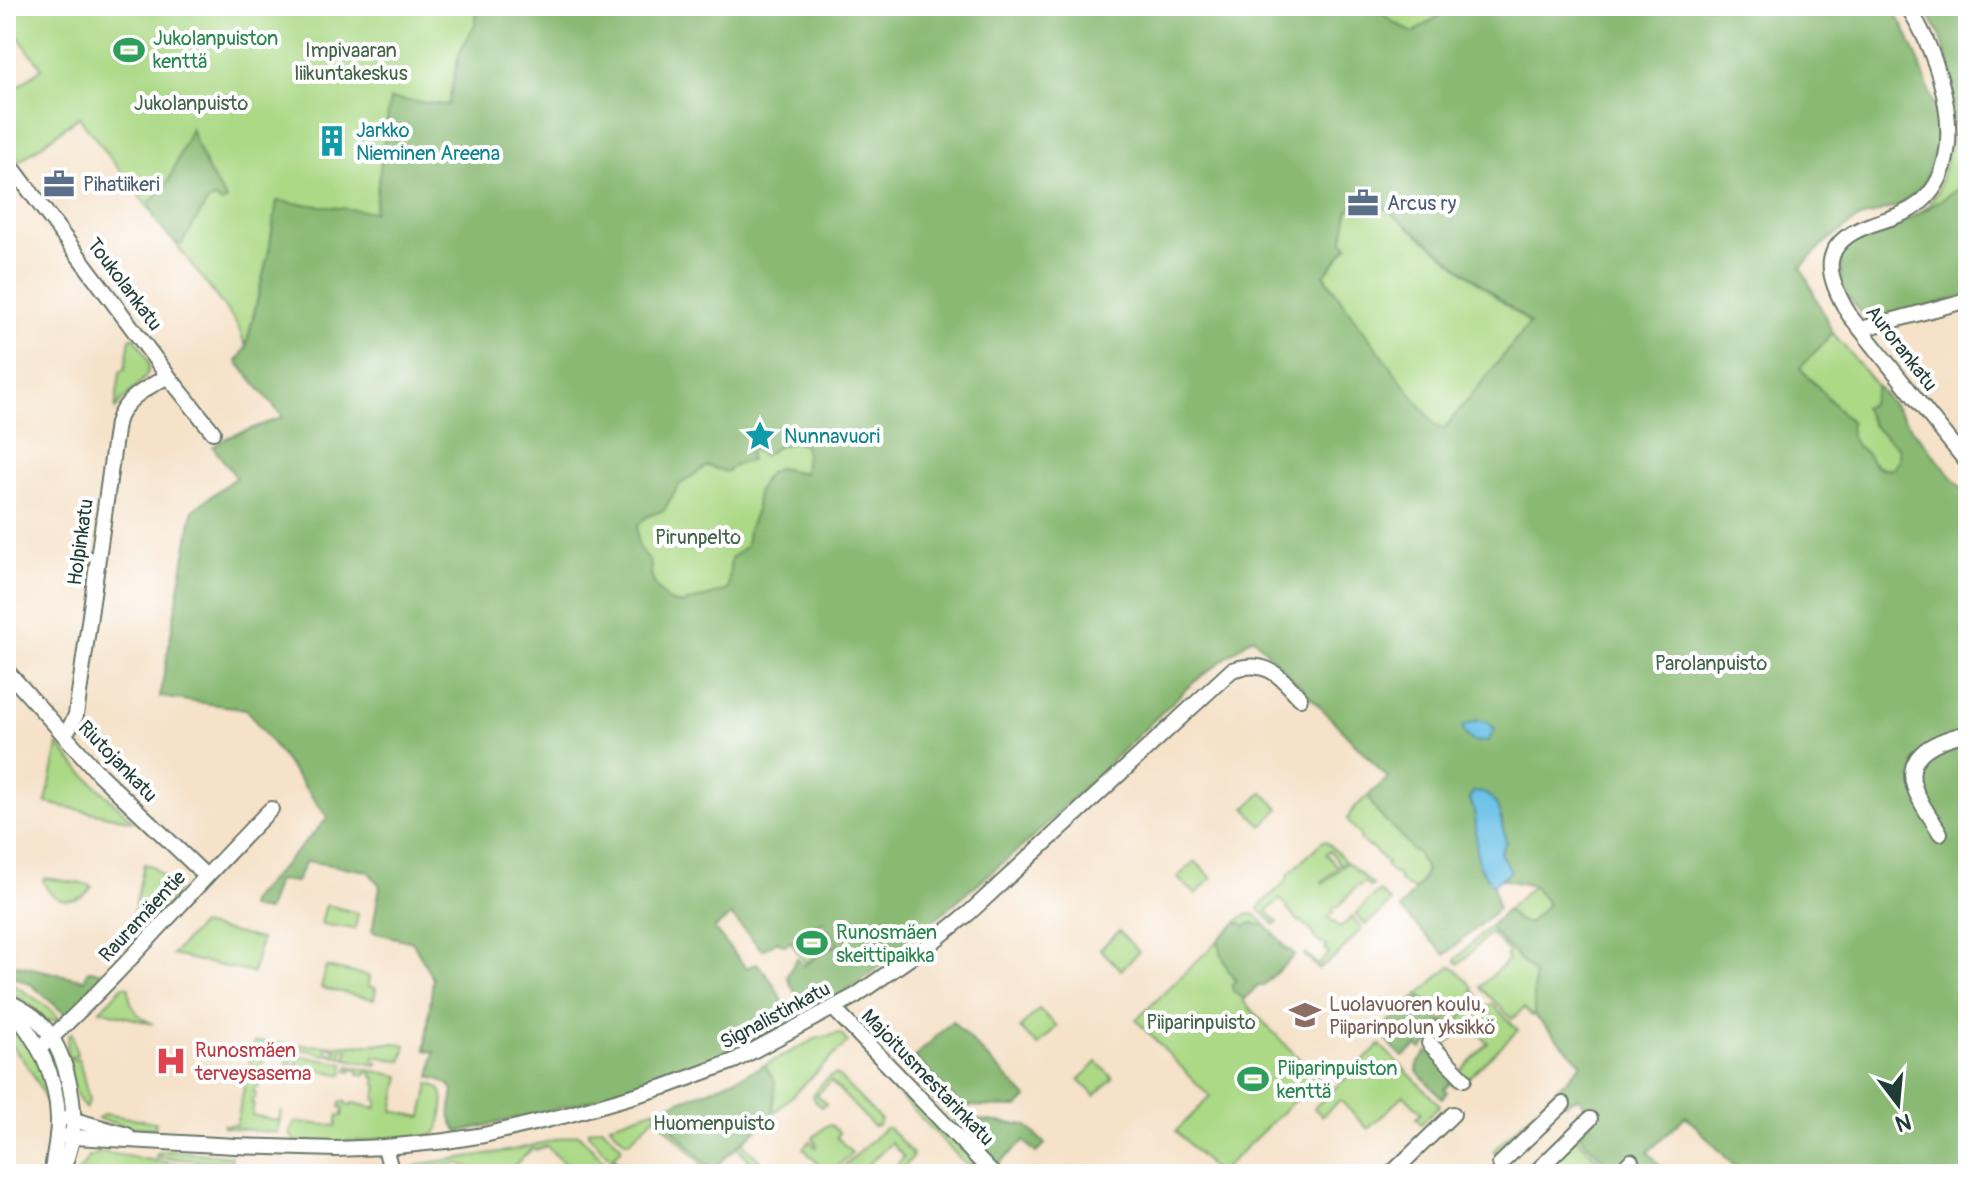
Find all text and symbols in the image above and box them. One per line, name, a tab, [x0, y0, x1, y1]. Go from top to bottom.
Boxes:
place label: Jukolanpuiston kenttä	[153, 26, 278, 74]
sports icon: Jukolanpuiston kenttä	[112, 33, 146, 67]
park label: Impivaaran liikuntakeskus	[294, 38, 408, 86]
park label: Jukolanpuisto	[134, 91, 248, 116]
place label: Jarkko Nieminen Areena	[356, 118, 500, 166]
building icon: Jarkko Nieminen Areena	[315, 124, 349, 158]
office icon: Pihatiikeri	[42, 167, 76, 201]
place label: Pihatiikeri	[83, 172, 160, 197]
office icon: Arcus ry	[1346, 186, 1380, 220]
place label: Arcus ry	[1387, 191, 1457, 216]
street label: Toukolankatu	[82, 233, 168, 336]
street label: Aurorankatu	[1860, 300, 1943, 396]
place icon: Nunnavuori	[743, 419, 777, 453]
place label: Nunnavuori	[784, 424, 880, 449]
street label: Holpinkatu	[62, 497, 99, 587]
park label: Pirunpelto	[655, 525, 741, 550]
park label: Parolanpuisto	[1655, 651, 1768, 676]
street label: Riutojankatu	[73, 715, 163, 807]
street label: Rauramäentie	[94, 865, 191, 967]
place label: Runosmäen skeittipaikka	[836, 920, 937, 968]
sports icon: Runosmäen skeittipaikka	[795, 926, 829, 960]
street label: Signalistinkatu	[716, 976, 835, 1055]
place label: Luolavuoren koulu, Piiparinpolun yksikkö	[1329, 992, 1495, 1040]
school or university icon: Luolavuoren koulu, Piiparinpolun yksikkö	[1288, 998, 1322, 1032]
street label: Majoitusmestarinkatu	[856, 1004, 999, 1151]
park label: Piiparinpuisto	[1146, 1010, 1256, 1035]
place label: Runosmäen terveysasema	[194, 1038, 311, 1086]
hospital icon: Runosmäen terveysasema	[154, 1044, 188, 1078]
place label: Piiparinpuiston kenttä	[1277, 1056, 1398, 1104]
sports icon: Piiparinpuiston kenttä	[1236, 1062, 1270, 1096]
north arrow	[1858, 1064, 1938, 1144]
text: N	[1892, 1107, 1914, 1138]
park label: Huomenpuisto	[653, 1111, 775, 1136]

